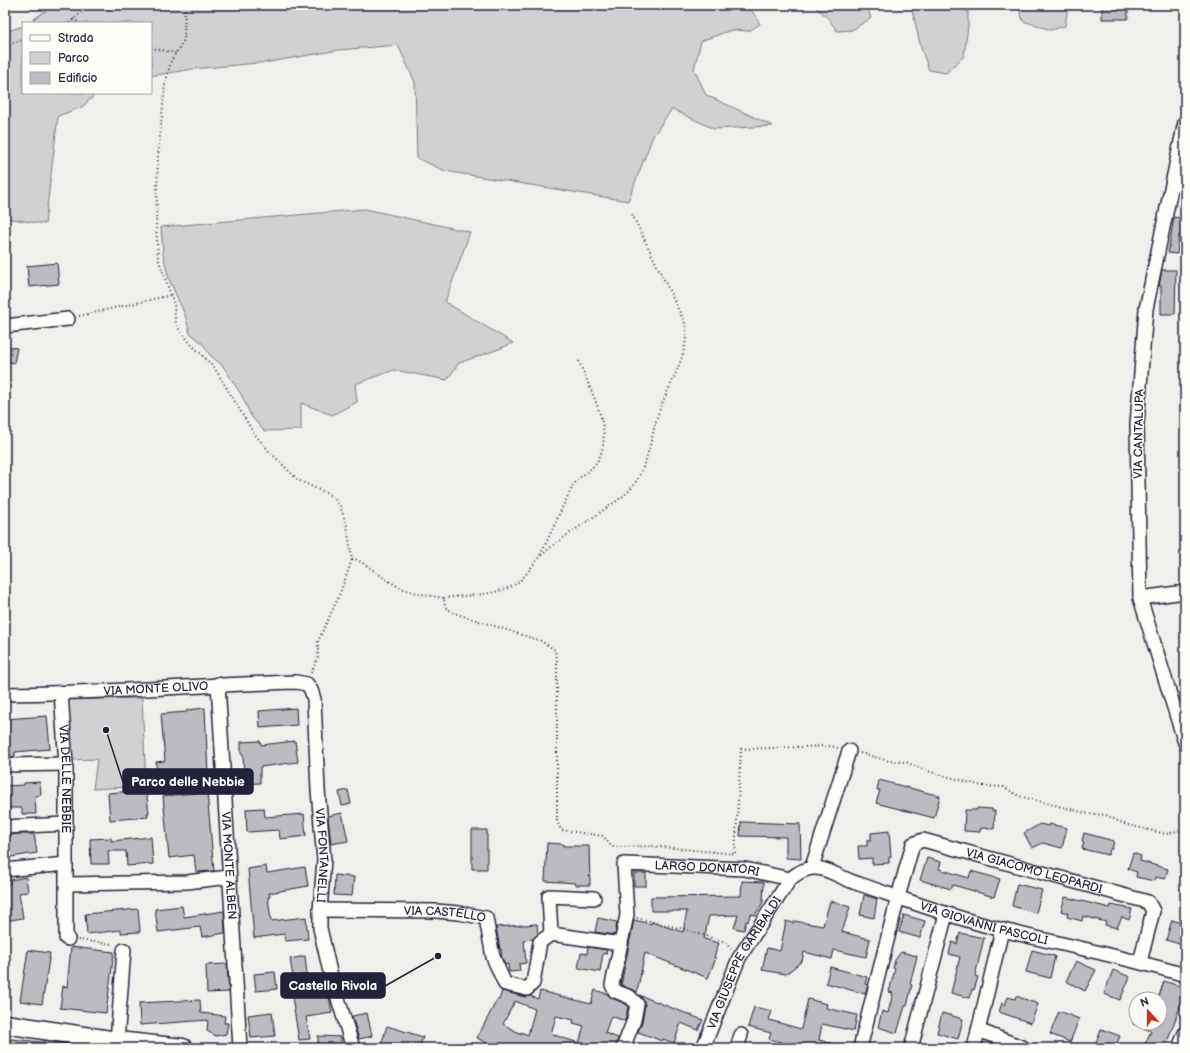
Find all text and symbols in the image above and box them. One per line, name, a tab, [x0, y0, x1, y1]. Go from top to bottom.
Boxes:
legend	[22, 22, 152, 94]
text: Strada	[58, 31, 94, 46]
text: Parco	[58, 51, 89, 66]
text: Edificio	[58, 71, 98, 86]
street label: VIA CANTALUPA	[1131, 388, 1147, 479]
street label: VIA MONTE OLIVO	[103, 678, 209, 699]
street label: VIA DELLE NEBBIE	[56, 724, 74, 833]
callout: Parco delle Nebbie	[123, 769, 253, 794]
text: Parco delle Nebbie	[131, 774, 245, 790]
street label: VIA FONTANELLI	[312, 808, 332, 904]
street label: VIA MONTE ALBEN	[218, 811, 240, 920]
street label: VIA GIACOMO LEOPARDI	[964, 845, 1104, 897]
street label: LARGO DONATORI	[654, 858, 761, 880]
street label: VIA GIUSEPPE GARIBALDI	[704, 893, 785, 1031]
street label: VIA GIOVANNI PASCOLI	[918, 898, 1050, 948]
street label: VIA CASTELLO	[404, 903, 487, 925]
callout: Castello Rivola	[281, 973, 385, 998]
text: Castello Rivola	[289, 978, 377, 994]
north arrow	[1128, 991, 1168, 1031]
text: N	[1138, 995, 1151, 1010]

